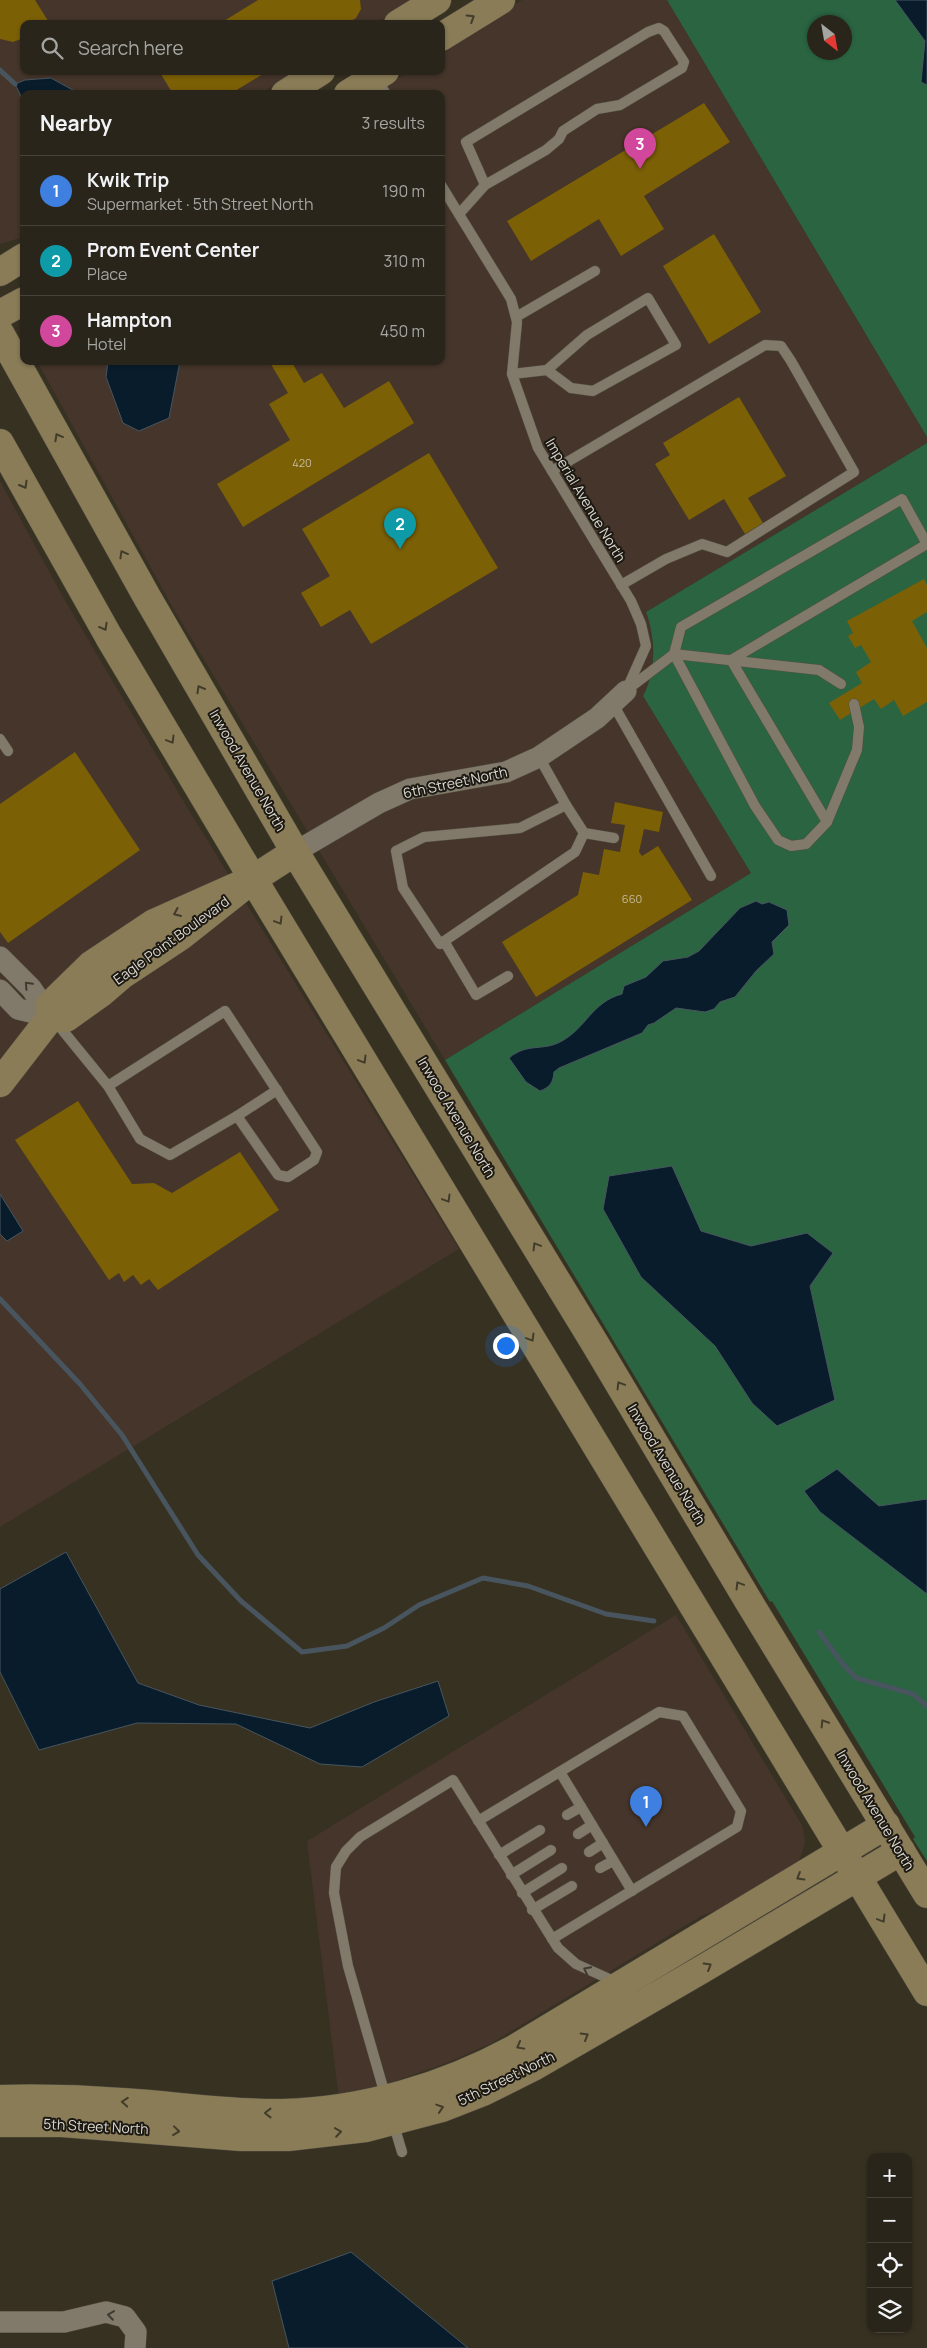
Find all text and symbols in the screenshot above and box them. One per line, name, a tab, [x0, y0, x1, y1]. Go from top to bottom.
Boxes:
one-way arrow	[466, 15, 475, 25]
north arrow	[807, 15, 852, 60]
search box	[20, 20, 445, 75]
icon: search	[38, 34, 66, 62]
text: Search here	[78, 35, 184, 61]
text: Nearby	[40, 109, 112, 137]
text: 3 results	[362, 112, 425, 134]
pin: 3	[624, 128, 656, 169]
text: Kwik Trip	[87, 167, 169, 193]
text: 1	[52, 180, 60, 202]
text: 190 m	[382, 180, 425, 202]
text: Supermarket · 5th Street North	[87, 193, 313, 215]
text: Prom Event Center	[87, 237, 259, 263]
text: 2	[51, 250, 61, 272]
text: 310 m	[383, 250, 425, 272]
text: Place	[87, 263, 127, 285]
text: Hampton	[87, 307, 172, 333]
text: 3	[51, 320, 61, 342]
text: 450 m	[380, 320, 425, 342]
text: Hotel	[87, 333, 127, 355]
one-way arrow	[54, 434, 64, 443]
street label: Imperial Avenue North	[541, 435, 631, 565]
house number: 420	[292, 455, 312, 470]
one-way arrow	[18, 480, 28, 489]
pin: 2	[384, 508, 416, 549]
one-way arrow	[119, 551, 129, 560]
one-way arrow	[98, 622, 108, 631]
one-way arrow	[197, 685, 207, 694]
street label: Inwood Avenue North	[205, 706, 291, 834]
one-way arrow	[164, 735, 174, 744]
street label: 6th Street North	[401, 762, 509, 802]
street label: Eagle Point Boulevard	[109, 891, 233, 989]
house number: 660	[622, 891, 642, 906]
one-way arrow	[173, 907, 182, 918]
one-way arrow	[272, 916, 282, 925]
one-way arrow	[25, 982, 34, 991]
street label: Inwood Avenue North	[414, 1053, 500, 1181]
one-way arrow	[356, 1055, 366, 1064]
one-way arrow	[440, 1194, 450, 1203]
one-way arrow	[532, 1243, 542, 1252]
your location	[493, 1333, 519, 1359]
one-way arrow	[524, 1333, 534, 1342]
one-way arrow	[617, 1382, 627, 1391]
street label: Inwood Avenue North	[624, 1400, 710, 1528]
one-way arrow	[735, 1582, 745, 1591]
one-way arrow	[820, 1720, 830, 1729]
street label: Inwood Avenue North	[833, 1746, 919, 1874]
pin: 1	[630, 1786, 662, 1827]
one-way arrow	[796, 1871, 805, 1881]
one-way arrow	[876, 1914, 886, 1923]
one-way arrow	[702, 1963, 711, 1973]
one-way arrow	[584, 1966, 593, 1976]
one-way arrow	[580, 2032, 589, 2042]
one-way arrow	[517, 2040, 526, 2050]
street label: 5th Street North	[454, 2046, 558, 2110]
one-way arrow	[121, 2097, 129, 2108]
one-way arrow	[435, 2104, 444, 2114]
one-way arrow	[264, 2108, 272, 2118]
street label: 5th Street North	[43, 2114, 149, 2138]
one-way arrow	[173, 2125, 181, 2136]
one-way arrow	[335, 2127, 343, 2138]
map controls	[867, 2153, 912, 2333]
button: +	[867, 2153, 912, 2198]
button: −	[867, 2198, 912, 2243]
button: locate	[867, 2243, 912, 2288]
button: layers	[867, 2288, 912, 2333]
one-way arrow	[106, 2310, 115, 2320]

